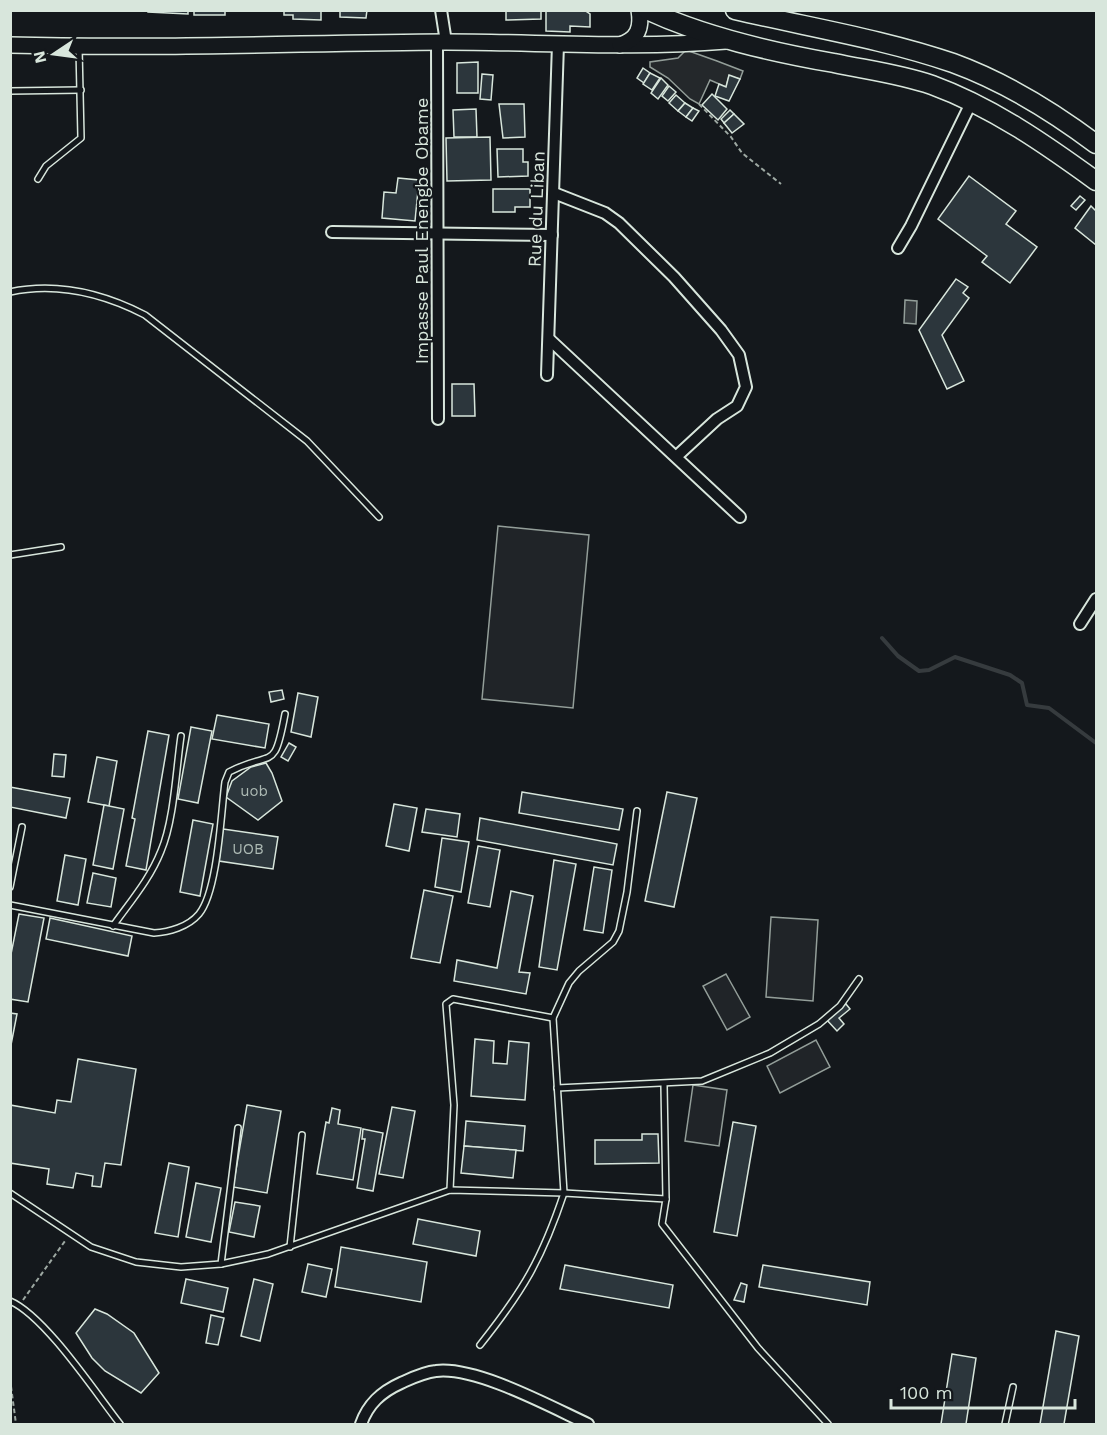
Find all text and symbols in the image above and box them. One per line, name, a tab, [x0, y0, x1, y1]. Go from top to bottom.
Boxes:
north arrow	[24, 24, 84, 84]
text: N	[29, 49, 50, 65]
street label: Impasse Paul Enengbe Obame	[411, 98, 432, 364]
street label: Rue du Liban	[523, 151, 549, 267]
house number: uob	[240, 782, 268, 800]
house number: UOB	[232, 840, 264, 858]
scale bar	[891, 1372, 1076, 1410]
text: 100 m	[900, 1382, 953, 1403]

